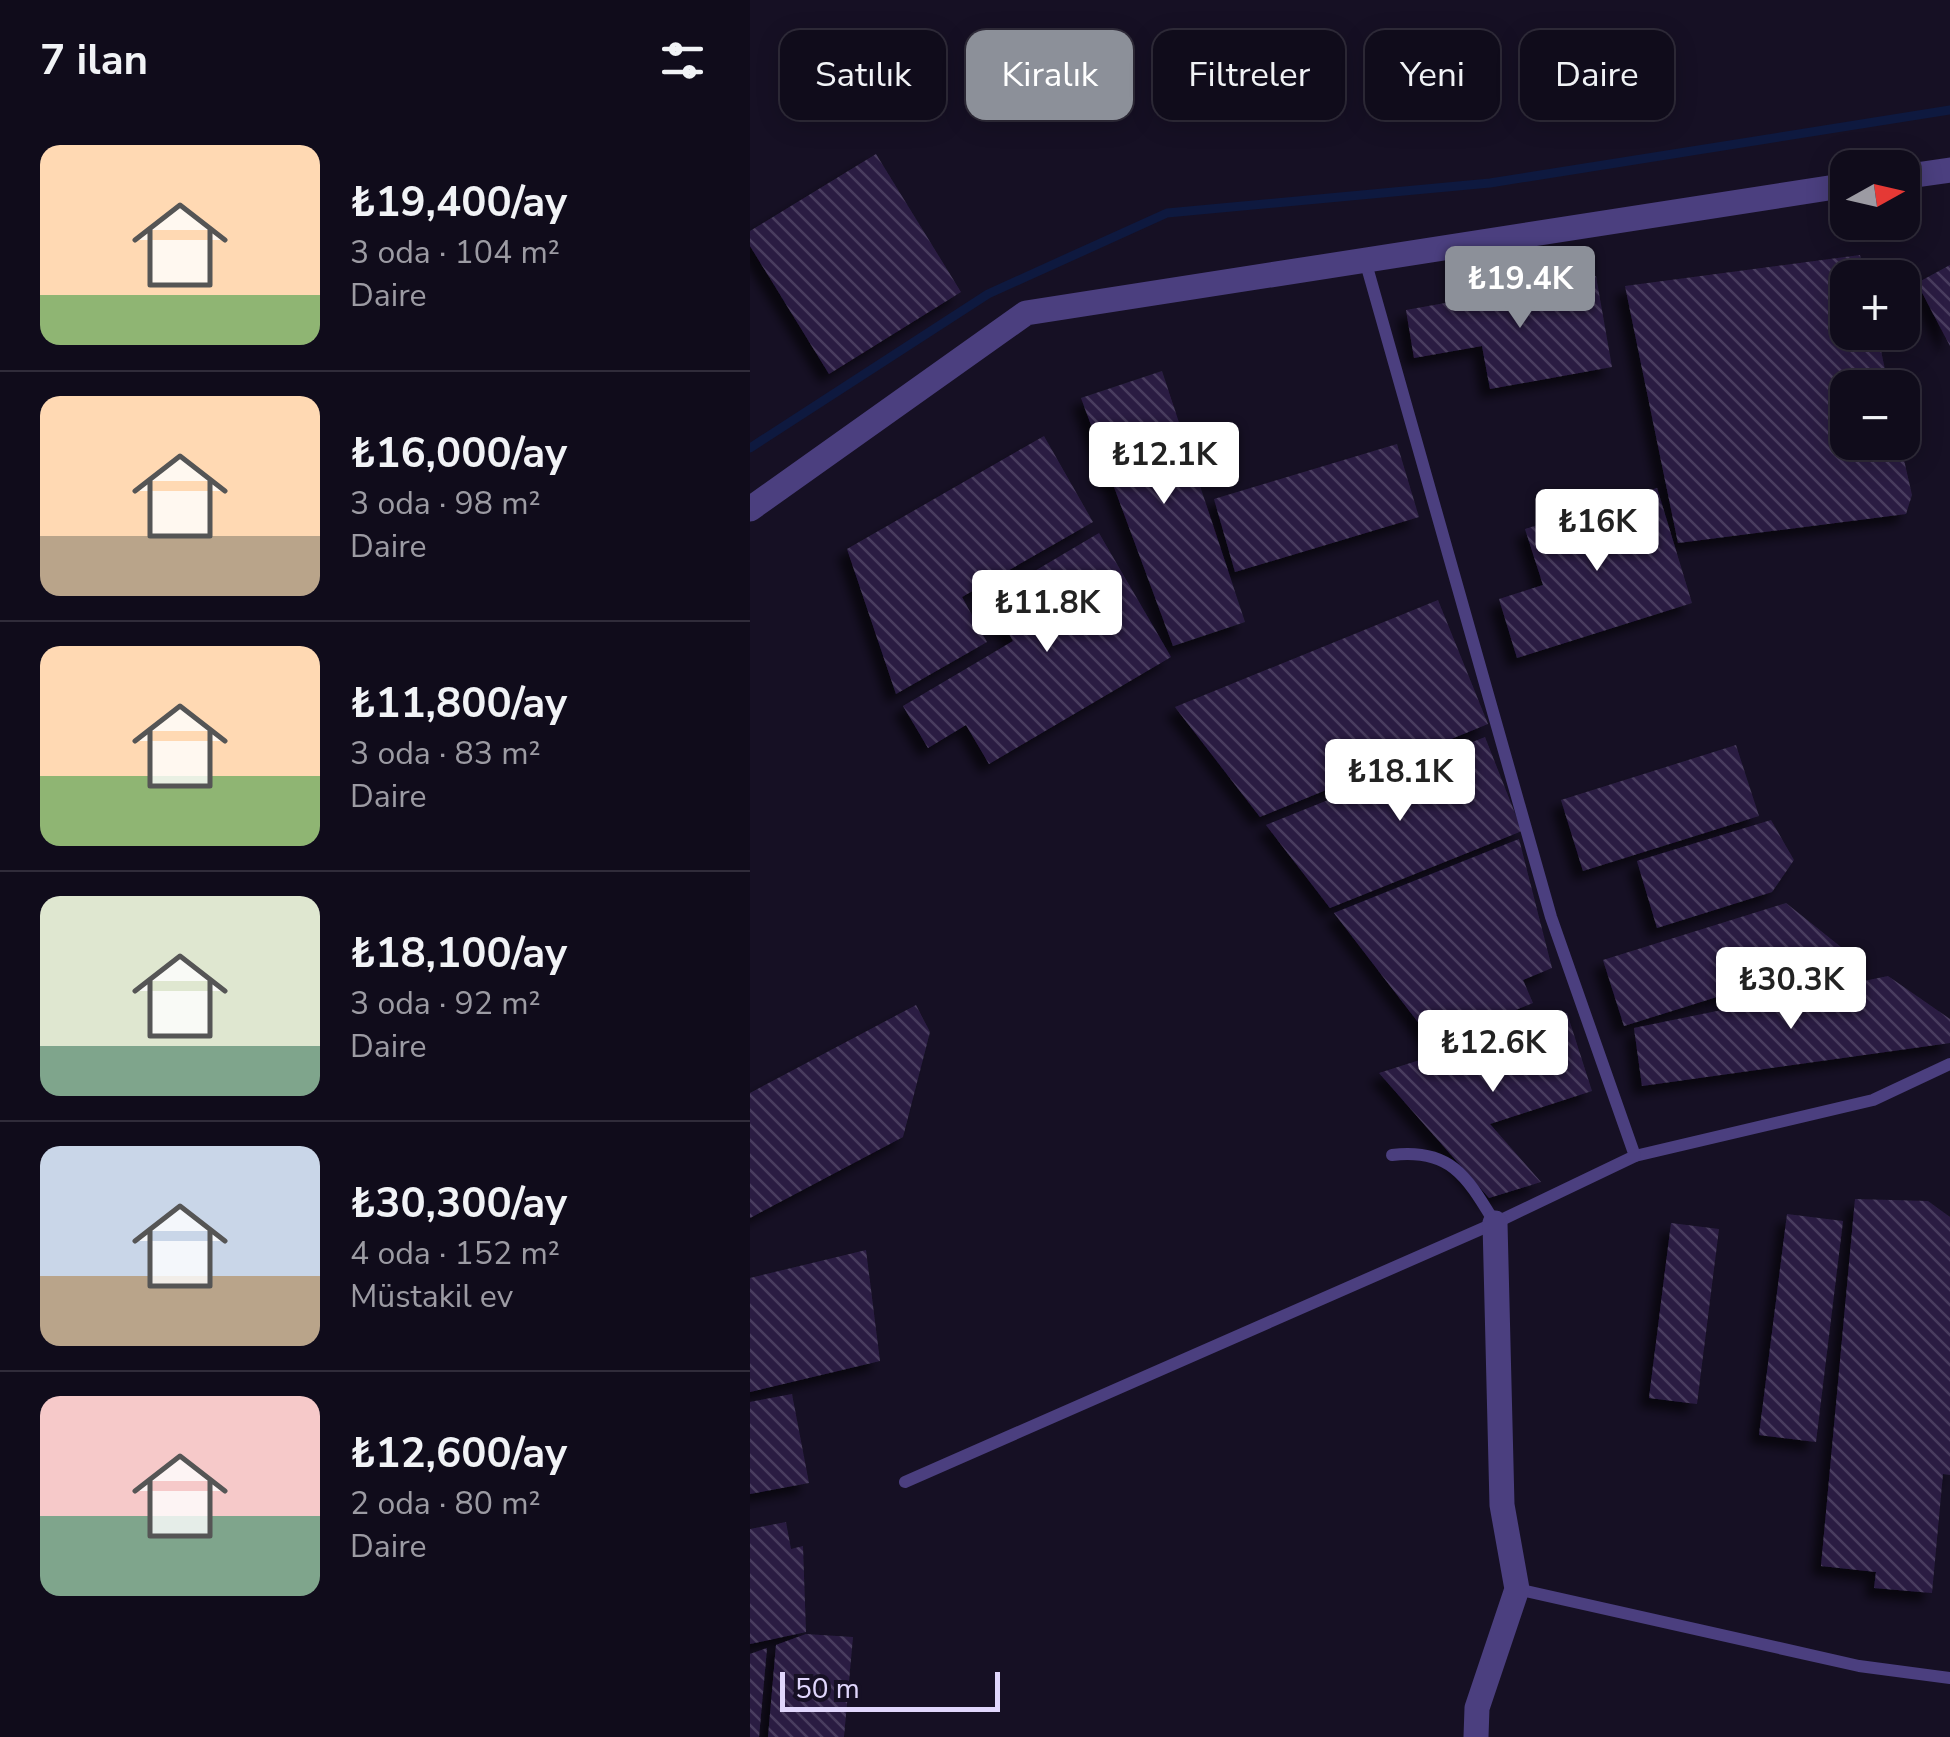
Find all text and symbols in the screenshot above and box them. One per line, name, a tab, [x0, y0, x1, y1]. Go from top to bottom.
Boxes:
chip: Satılık	[780, 30, 946, 120]
chip: Kiralık	[966, 30, 1133, 120]
chip: Filtreler	[1153, 30, 1345, 120]
chip: Yeni	[1365, 30, 1500, 120]
chip: Daire	[1520, 30, 1674, 120]
text: 7 ilan	[40, 32, 148, 89]
icon: filters	[655, 33, 710, 88]
north arrow	[1830, 150, 1920, 240]
map controls	[1830, 150, 1920, 460]
text: ₺19,400/ay	[350, 174, 567, 231]
icon: home	[120, 185, 240, 305]
text: 3 oda · 104 m²	[350, 231, 560, 274]
pin: ₺19.4K	[1439, 246, 1601, 331]
text: ₺19.4K	[1467, 257, 1573, 300]
button: +	[1830, 260, 1920, 350]
text: Daire	[350, 274, 426, 317]
button: −	[1830, 370, 1920, 460]
pin: ₺12.1K	[1083, 422, 1245, 507]
text: ₺16,000/ay	[350, 425, 567, 482]
text: ₺12.1K	[1111, 433, 1217, 476]
icon: home	[120, 436, 240, 556]
text: 3 oda · 98 m²	[350, 482, 541, 525]
pin: ₺16K	[1538, 489, 1656, 574]
text: ₺16K	[1558, 500, 1636, 543]
text: Daire	[350, 525, 426, 568]
pin: ₺11.8K	[966, 570, 1128, 655]
text: ₺11.8K	[994, 581, 1100, 624]
text: ₺11,800/ay	[350, 675, 567, 732]
icon: home	[120, 686, 240, 806]
text: 3 oda · 83 m²	[350, 732, 541, 775]
pin: ₺18.1K	[1319, 739, 1481, 824]
text: ₺18.1K	[1347, 750, 1453, 793]
text: Daire	[350, 775, 426, 818]
text: ₺18,100/ay	[350, 925, 567, 982]
icon: home	[120, 936, 240, 1056]
pin: ₺30.3K	[1710, 947, 1872, 1032]
text: ₺30.3K	[1738, 958, 1844, 1001]
text: 3 oda · 92 m²	[350, 982, 541, 1025]
pin: ₺12.6K	[1412, 1010, 1574, 1095]
text: ₺12.6K	[1440, 1021, 1546, 1064]
text: Daire	[350, 1025, 426, 1068]
text: ₺30,300/ay	[350, 1175, 567, 1232]
icon: home	[120, 1186, 240, 1306]
text: 4 oda · 152 m²	[350, 1232, 560, 1275]
text: Müstakil ev	[350, 1275, 513, 1318]
text: ₺12,600/ay	[350, 1425, 567, 1482]
icon: home	[120, 1436, 240, 1556]
text: 2 oda · 80 m²	[350, 1482, 541, 1525]
text: Daire	[350, 1525, 426, 1568]
scale bar	[780, 1667, 1000, 1712]
text: 50 m	[795, 1670, 860, 1708]

